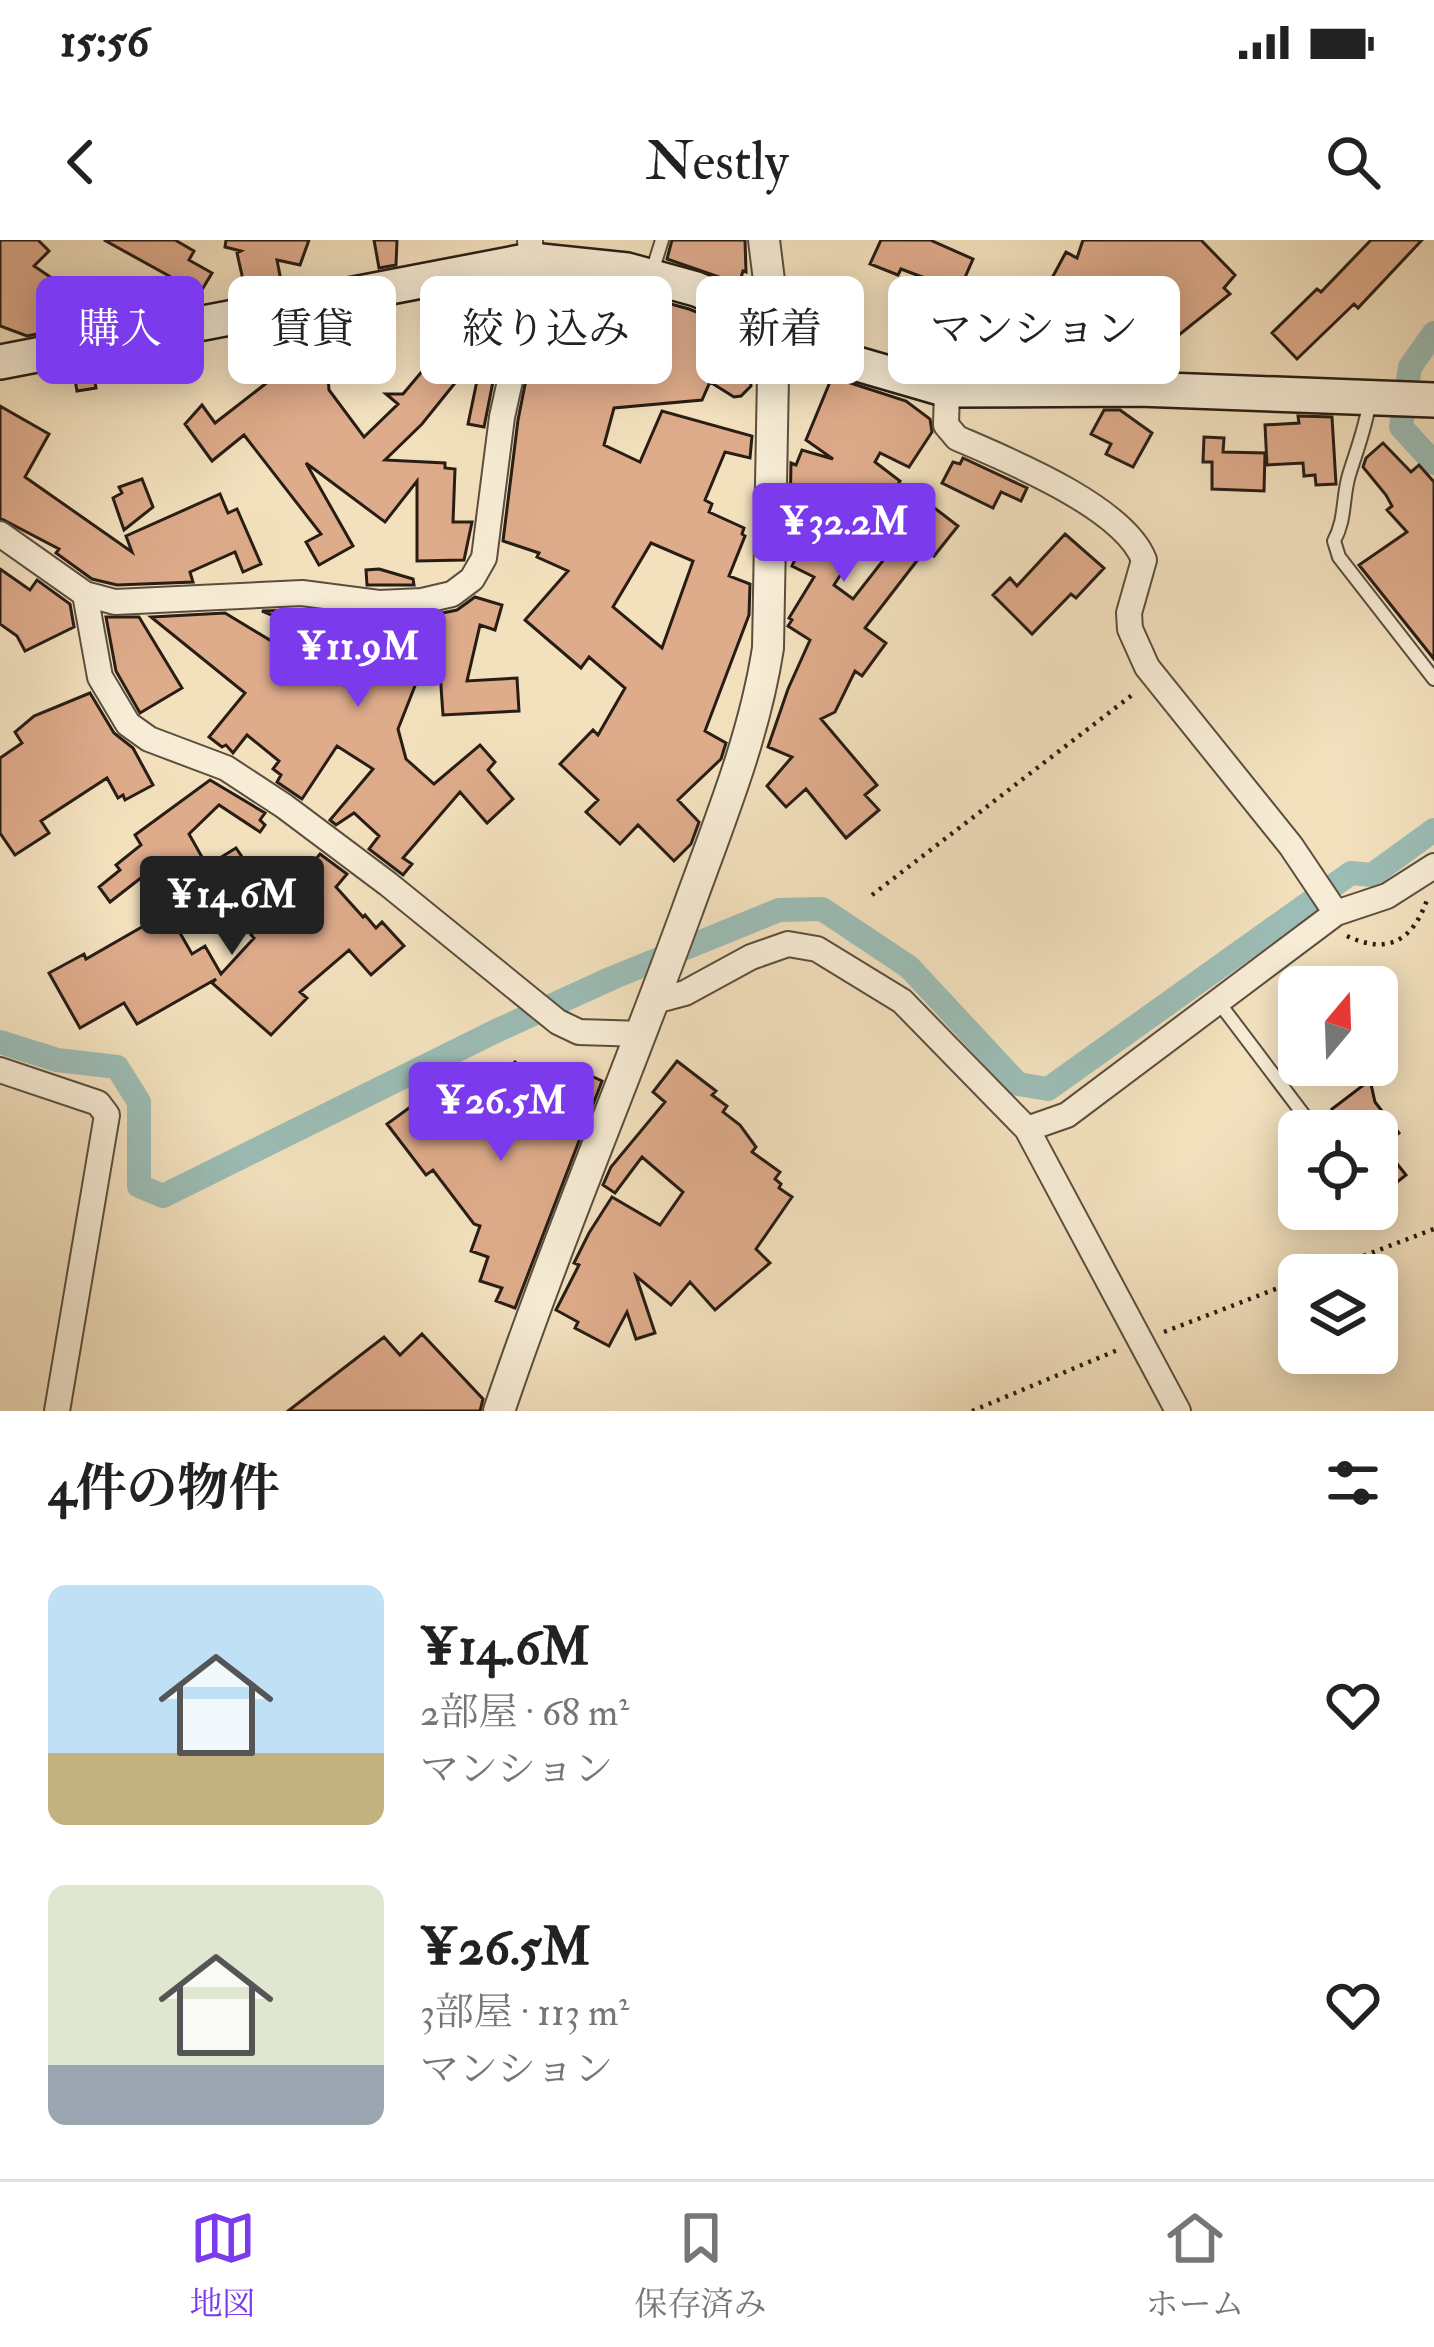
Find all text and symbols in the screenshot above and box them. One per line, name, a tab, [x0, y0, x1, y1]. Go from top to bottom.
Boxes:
text: 15:56	[60, 14, 149, 70]
text: Nestly	[645, 128, 789, 196]
icon: back	[48, 129, 114, 195]
icon: search	[1320, 129, 1386, 195]
chip: 購入	[36, 276, 204, 384]
chip: 賃貸	[228, 276, 396, 384]
chip: 絞り込み	[420, 276, 672, 384]
chip: 新着	[696, 276, 864, 384]
chip: マンション	[888, 276, 1180, 384]
pin: ¥32.2M	[746, 483, 942, 585]
text: ¥32.2M	[779, 497, 909, 546]
pin: ¥11.9M	[260, 608, 456, 710]
text: ¥11.9M	[297, 622, 419, 671]
pin: ¥14.6M	[134, 856, 330, 958]
text: ¥14.6M	[167, 870, 297, 919]
north arrow	[1278, 966, 1398, 1086]
map controls	[1278, 966, 1398, 1374]
pin: ¥26.5M	[403, 1062, 599, 1164]
text: ¥26.5M	[436, 1076, 566, 1125]
button: locate	[1278, 1110, 1398, 1230]
button: layers	[1278, 1254, 1398, 1374]
icon: filters	[1320, 1450, 1386, 1516]
text: 4件の物件	[48, 1457, 280, 1521]
text: ¥14.6M	[420, 1616, 590, 1680]
icon: home	[144, 1633, 288, 1777]
icon: heart	[1320, 1672, 1386, 1738]
text: 2部屋 · 68 m²	[420, 1688, 629, 1737]
text: マンション	[420, 1745, 613, 1794]
text: ¥26.5M	[420, 1916, 591, 1980]
icon: home	[144, 1933, 288, 2077]
icon: heart	[1320, 1972, 1386, 2038]
text: 3部屋 · 113 m²	[420, 1988, 629, 2037]
text: マンション	[420, 2045, 613, 2094]
tab: 地図	[190, 2205, 256, 2325]
tab: 保存済み	[635, 2205, 767, 2325]
tab: ホーム	[1146, 2205, 1245, 2325]

